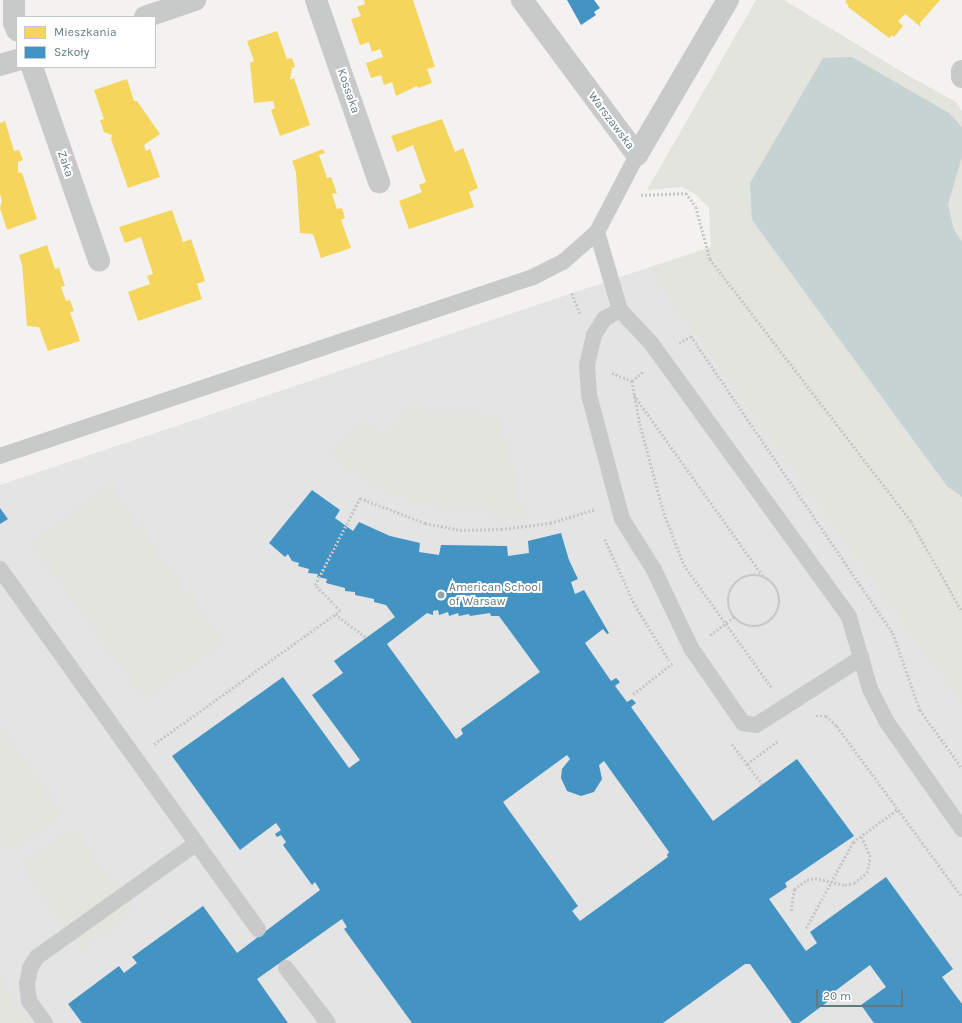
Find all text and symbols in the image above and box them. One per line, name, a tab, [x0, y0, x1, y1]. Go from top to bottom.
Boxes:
legend	[16, 16, 156, 68]
text: Mieszkania	[54, 25, 117, 39]
text: Szkoły	[54, 45, 89, 59]
street label: Kossaka	[334, 67, 362, 115]
street label: Warszawska	[585, 89, 637, 153]
street label: Zaka	[54, 149, 76, 179]
place label: American School of Warsaw	[449, 581, 541, 609]
marker: American School of Warsaw	[436, 590, 446, 600]
scale bar	[818, 981, 905, 1007]
text: 20 m	[823, 989, 851, 1003]

